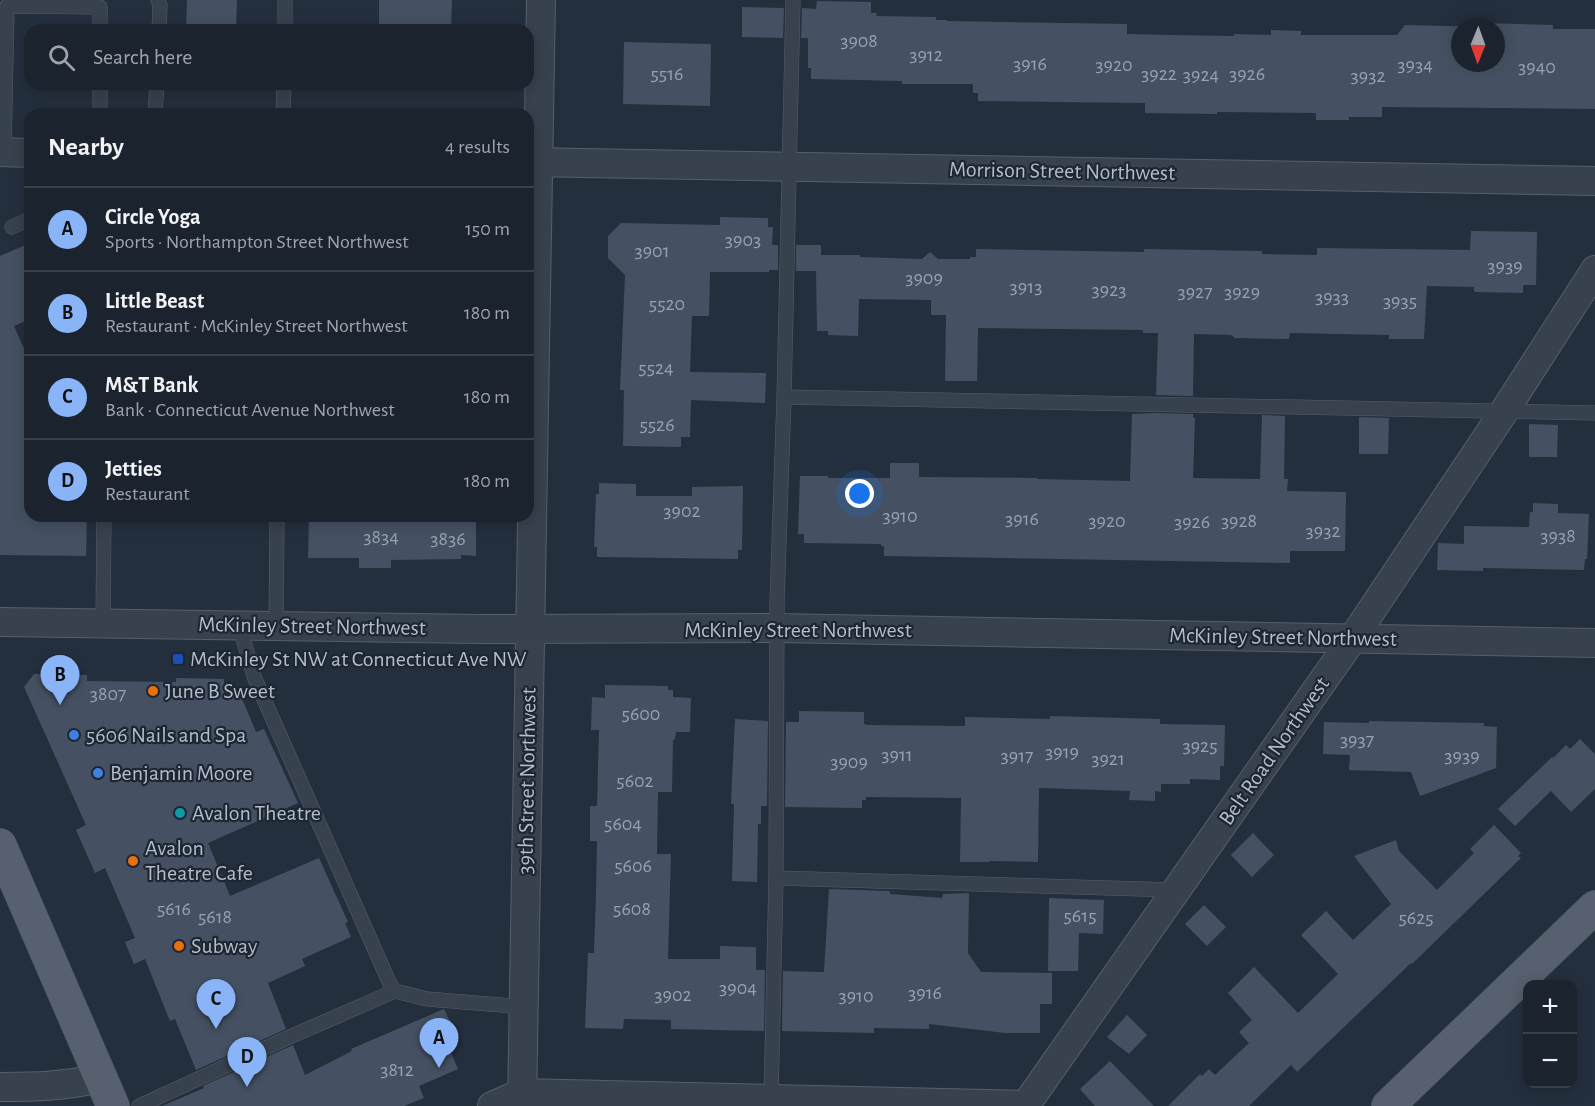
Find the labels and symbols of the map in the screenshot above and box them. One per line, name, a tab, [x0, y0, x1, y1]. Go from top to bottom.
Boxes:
north arrow	[1451, 18, 1505, 72]
house number: 3908	[840, 31, 878, 51]
house number: 3912	[909, 45, 943, 65]
house number: 3916	[1013, 54, 1047, 74]
house number: 3920	[1095, 55, 1133, 75]
house number: 3934	[1397, 55, 1433, 75]
house number: 3940	[1518, 57, 1556, 77]
house number: 5516	[651, 64, 684, 84]
house number: 3922	[1141, 64, 1177, 84]
house number: 3926	[1229, 64, 1265, 84]
house number: 3924	[1183, 65, 1219, 85]
house number: 3932	[1351, 66, 1385, 86]
street label: Morrison Street Northwest	[949, 158, 1175, 184]
house number: 3903	[725, 230, 761, 250]
house number: 3901	[634, 241, 670, 261]
house number: 3939	[1487, 256, 1523, 276]
house number: 3909	[905, 268, 943, 288]
house number: 3913	[1010, 277, 1042, 297]
house number: 3923	[1092, 280, 1126, 300]
house number: 3927	[1177, 282, 1213, 302]
house number: 3929	[1224, 282, 1260, 302]
house number: 3933	[1315, 287, 1349, 307]
house number: 3935	[1383, 291, 1417, 311]
house number: 5520	[649, 294, 685, 314]
house number: 5524	[638, 358, 674, 378]
house number: 5526	[639, 415, 675, 435]
your location	[845, 479, 874, 508]
house number: 3902	[663, 501, 701, 521]
house number: 3910	[882, 506, 918, 526]
house number: 3916	[1005, 509, 1039, 529]
house number: 3920	[1088, 511, 1126, 531]
house number: 3928	[1221, 511, 1257, 531]
house number: 3926	[1174, 512, 1210, 532]
house number: 3932	[1306, 521, 1340, 541]
house number: 3938	[1540, 526, 1576, 546]
house number: 3834	[363, 527, 399, 547]
house number: 3836	[430, 529, 466, 549]
street label: McKinley Street Northwest	[198, 613, 426, 639]
street label: McKinley Street Northwest	[684, 619, 912, 641]
street label: McKinley Street Northwest	[1169, 624, 1397, 650]
place label: McKinley St NW at Connecticut Ave NW	[190, 648, 527, 670]
marker: McKinley St NW at Connecticut Ave NW	[171, 652, 185, 666]
pin: B	[40, 656, 80, 705]
street label: Belt Road Northwest	[1215, 673, 1333, 829]
place label: June B Sweet	[165, 680, 275, 702]
house number: 3807	[90, 684, 126, 704]
marker: June B Sweet	[146, 684, 160, 698]
street label: 39th Street Northwest	[514, 687, 540, 875]
house number: 5600	[622, 704, 660, 724]
place label: 5606 Nails and Spa	[86, 724, 246, 746]
marker: 5606 Nails and Spa	[67, 728, 81, 742]
house number: 3937	[1340, 730, 1374, 750]
house number: 3925	[1182, 736, 1218, 756]
house number: 3919	[1045, 742, 1079, 762]
house number: 3911	[881, 745, 913, 765]
house number: 3917	[1001, 746, 1033, 766]
house number: 3939	[1444, 746, 1480, 766]
house number: 3921	[1091, 749, 1125, 769]
house number: 3909	[830, 752, 868, 772]
place label: Benjamin Moore	[110, 762, 252, 784]
marker: Benjamin Moore	[91, 766, 105, 780]
house number: 5602	[616, 771, 654, 791]
place label: Avalon Theatre	[192, 802, 321, 824]
marker: Avalon Theatre	[173, 806, 187, 820]
house number: 5604	[604, 814, 642, 834]
place label: Avalon Theatre Cafe	[145, 837, 253, 884]
marker: Avalon Theatre Cafe	[126, 854, 140, 868]
house number: 5606	[614, 856, 652, 876]
house number: 5616	[157, 899, 191, 919]
house number: 5608	[613, 899, 651, 919]
house number: 5615	[1064, 906, 1097, 926]
house number: 5618	[198, 907, 232, 927]
house number: 5625	[1398, 908, 1434, 928]
place label: Subway	[191, 935, 258, 957]
marker: Subway	[172, 939, 186, 953]
house number: 3904	[719, 978, 757, 998]
pin: C	[196, 980, 236, 1029]
house number: 3916	[908, 983, 942, 1003]
house number: 3902	[654, 985, 692, 1005]
house number: 3910	[838, 986, 874, 1006]
pin: A	[420, 1018, 458, 1068]
pin: D	[228, 1038, 266, 1087]
house number: 3812	[380, 1060, 414, 1080]

